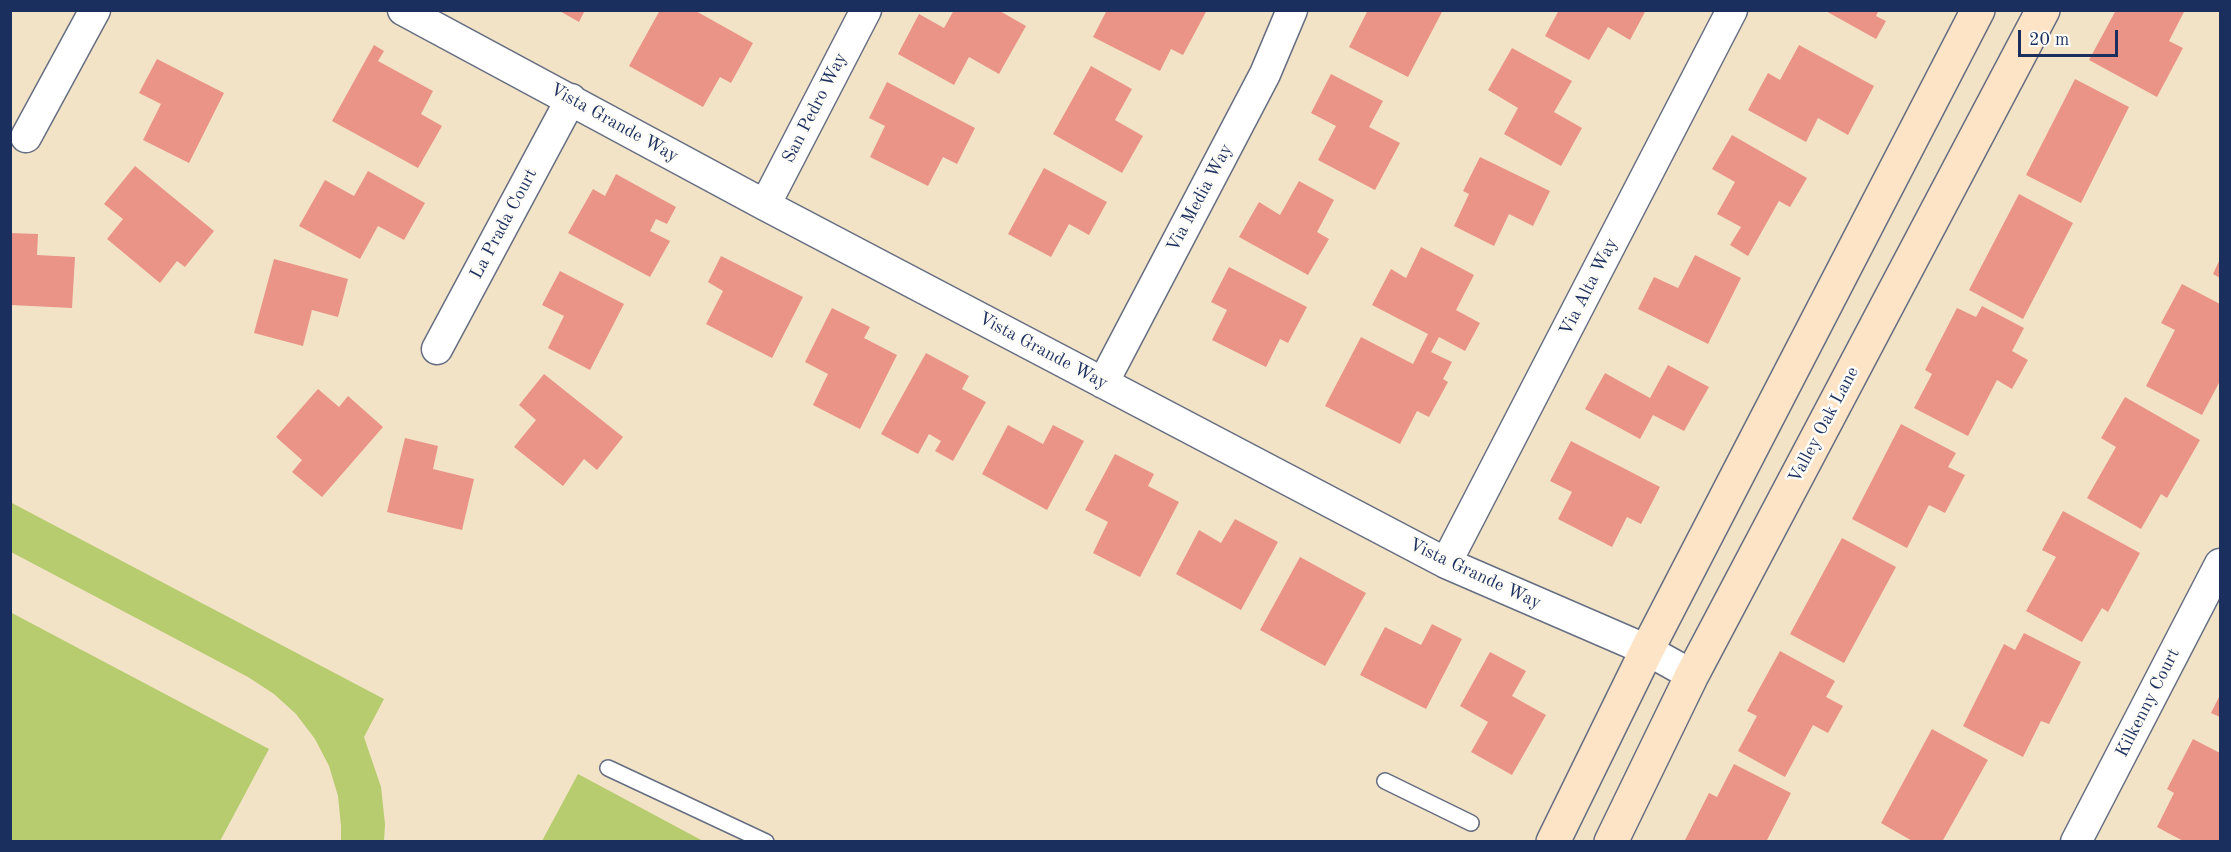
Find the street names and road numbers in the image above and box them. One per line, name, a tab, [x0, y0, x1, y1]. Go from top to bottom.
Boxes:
street label: San Pedro Way	[778, 49, 852, 167]
street label: Vista Grande Way	[546, 79, 682, 167]
street label: Via Media Way	[1162, 140, 1238, 256]
street label: La Prada Court	[466, 165, 542, 283]
street label: Via Alta Way	[1555, 235, 1623, 339]
street label: Vista Grande Way	[975, 308, 1111, 394]
street label: Valley Oak Lane	[1784, 363, 1864, 487]
street label: Vista Grande Way	[1405, 534, 1545, 614]
street label: Kilkenny Court	[2111, 645, 2185, 761]

